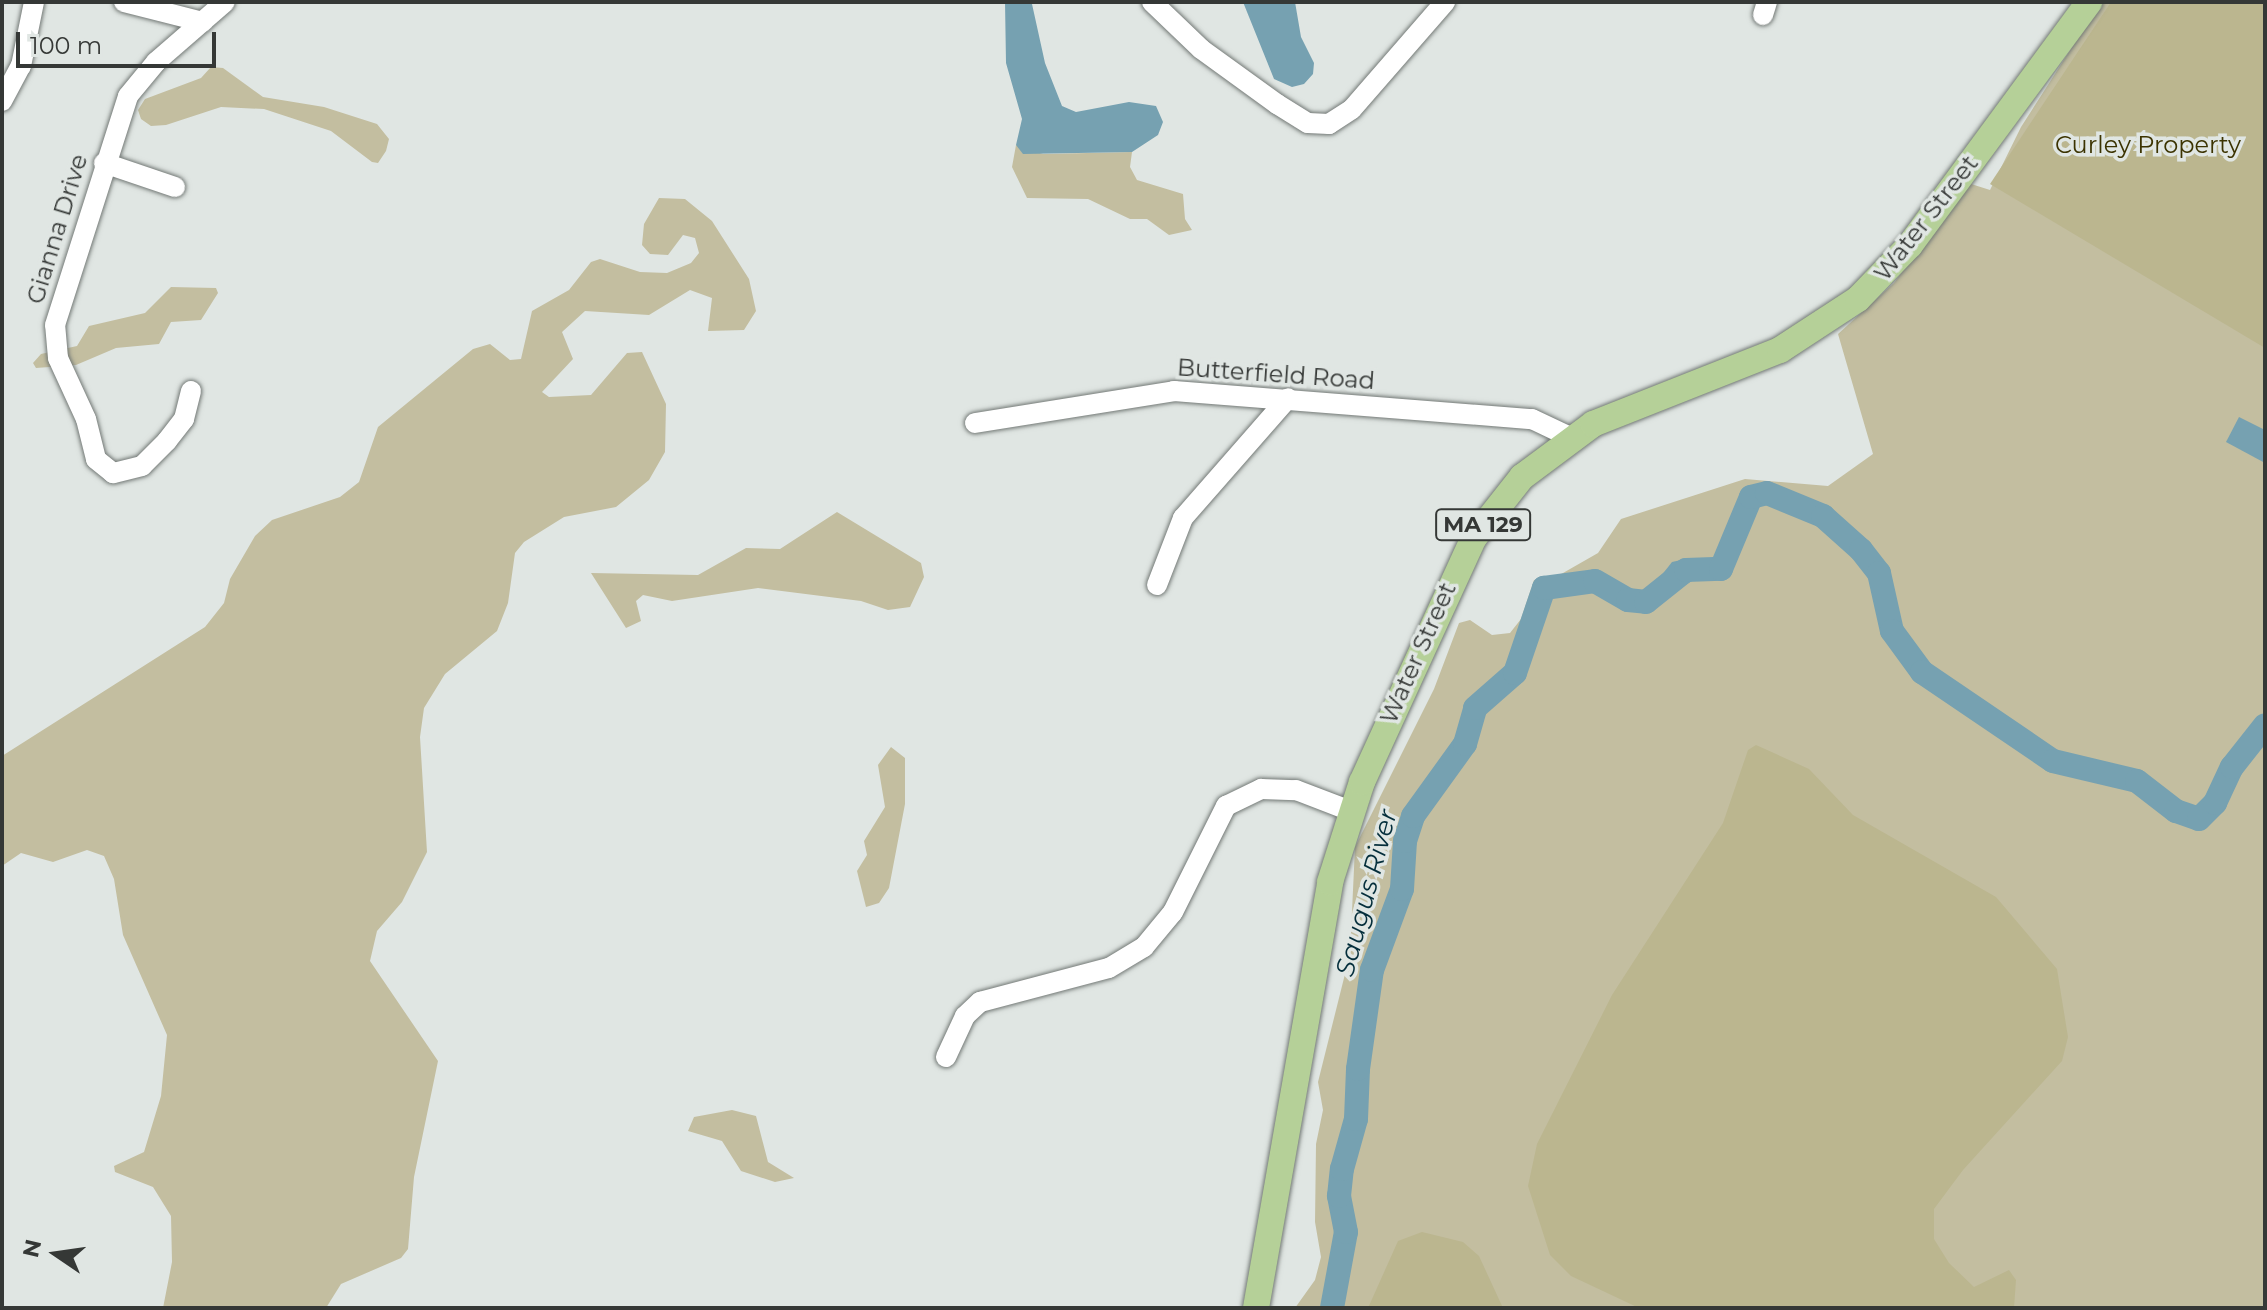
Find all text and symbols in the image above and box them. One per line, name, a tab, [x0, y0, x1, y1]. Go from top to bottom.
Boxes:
scale bar	[20, 16, 220, 66]
text: 100 m	[30, 31, 102, 60]
park label: Curley Property	[2055, 131, 2241, 159]
street label: Water Street	[1868, 149, 1984, 287]
street label: Gianna Drive	[21, 151, 93, 307]
street label: Butterfield Road	[1176, 353, 1376, 395]
road number: MA 129	[1435, 507, 1531, 543]
street label: Water Street	[1374, 578, 1462, 728]
water label: Saugus River	[1330, 806, 1404, 980]
north arrow	[16, 1214, 96, 1294]
text: N	[17, 1237, 47, 1260]

